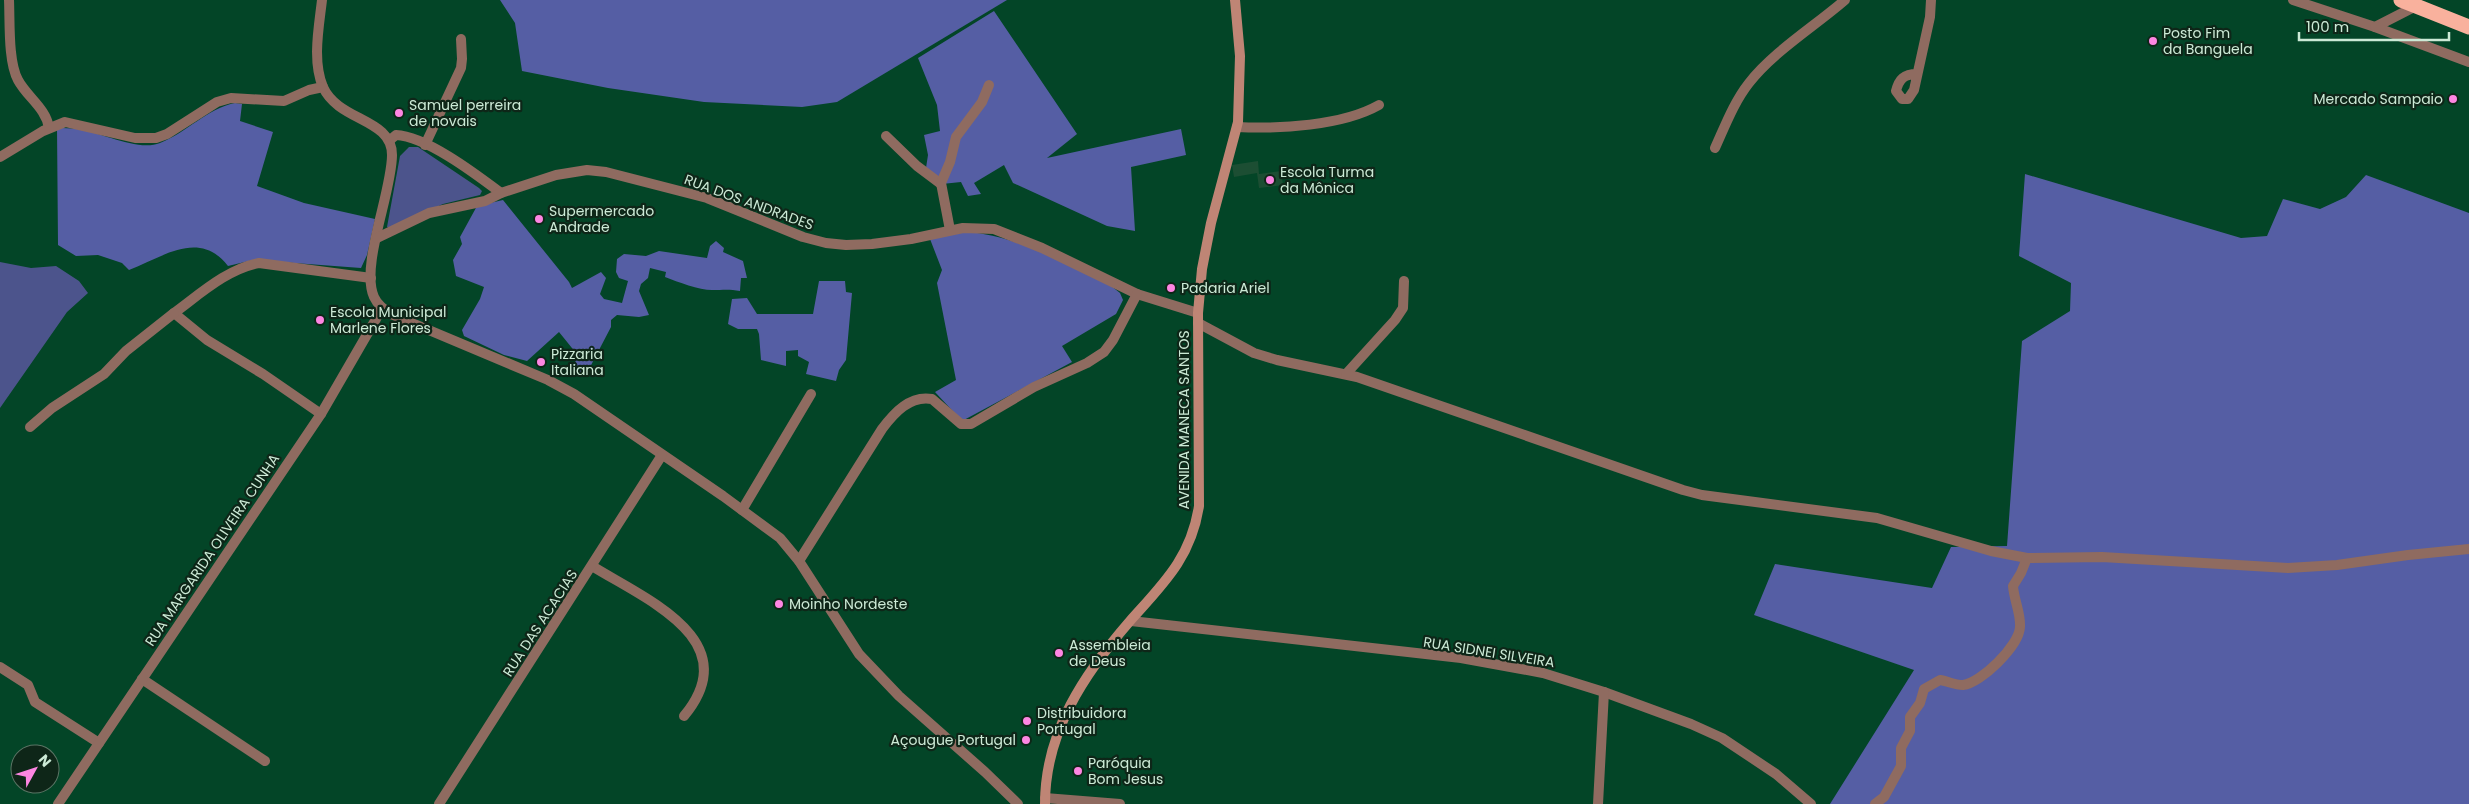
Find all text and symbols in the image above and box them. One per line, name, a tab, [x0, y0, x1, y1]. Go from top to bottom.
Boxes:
scale bar	[2299, 10, 2449, 42]
text: 100 m	[2306, 16, 2349, 37]
place label: Posto Fim da Banguela	[2163, 23, 2253, 59]
marker: Posto Fim da Banguela	[2147, 35, 2159, 47]
place label: Mercado Sampaio	[2313, 89, 2443, 109]
marker: Mercado Sampaio	[2447, 93, 2459, 105]
place label: Samuel perreira de novais	[409, 95, 521, 131]
marker: Samuel perreira de novais	[393, 107, 405, 119]
place label: Escola Turma da Mônica	[1280, 162, 1374, 198]
street label: RUA DOS ANDRADES	[681, 169, 817, 235]
marker: Escola Turma da Mônica	[1264, 174, 1276, 186]
place label: Supermercado Andrade	[549, 201, 654, 237]
marker: Supermercado Andrade	[533, 213, 545, 225]
place label: Padaria Ariel	[1181, 278, 1270, 298]
marker: Padaria Ariel	[1165, 282, 1177, 294]
place label: Escola Municipal Marlene Flores	[330, 302, 446, 338]
marker: Escola Municipal Marlene Flores	[314, 314, 326, 326]
street label: AVENIDA MANECA SANTOS	[1174, 330, 1194, 510]
place label: Pizzaria Italiana	[551, 344, 604, 380]
marker: Pizzaria Italiana	[535, 356, 547, 368]
street label: RUA MARGARIDA OLIVEIRA CUNHA	[140, 450, 284, 650]
street label: RUA DAS ACACIAS	[498, 566, 582, 680]
place label: Moinho Nordeste	[789, 594, 908, 614]
marker: Moinho Nordeste	[773, 598, 785, 610]
street label: RUA SIDNEI SILVEIRA	[1422, 632, 1556, 672]
place label: Assembleia de Deus	[1069, 635, 1151, 671]
marker: Assembleia de Deus	[1053, 647, 1065, 659]
place label: Distribuidora Portugal	[1037, 703, 1126, 739]
marker: Distribuidora Portugal	[1021, 715, 1033, 727]
place label: Açougue Portugal	[891, 730, 1016, 750]
marker: Açougue Portugal	[1020, 734, 1032, 746]
north arrow	[10, 744, 60, 794]
text: N	[34, 750, 56, 771]
place label: Paróquia Bom Jesus	[1088, 753, 1163, 789]
marker: Paróquia Bom Jesus	[1072, 765, 1084, 777]

